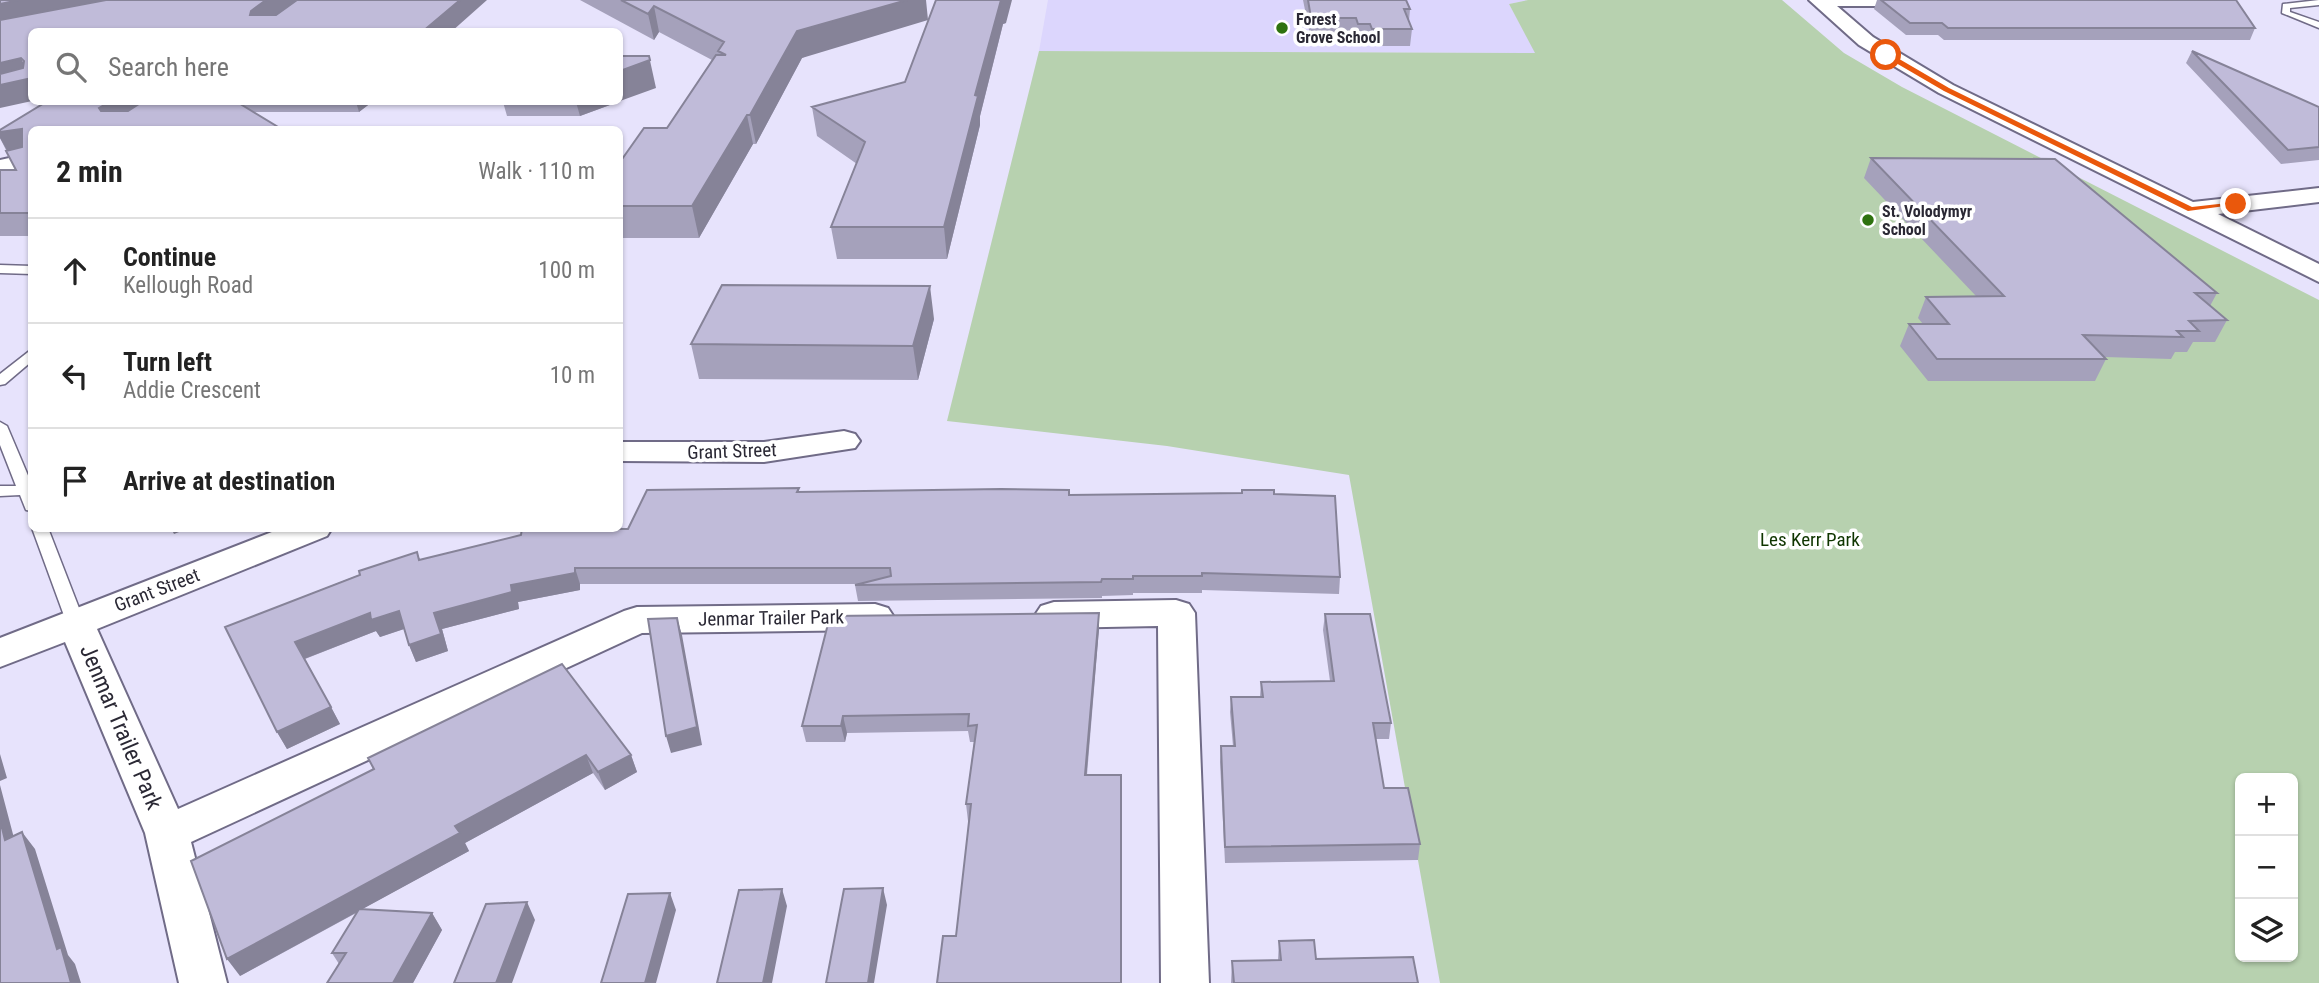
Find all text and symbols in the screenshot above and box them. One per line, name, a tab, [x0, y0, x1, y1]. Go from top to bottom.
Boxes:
place label: Forest Grove School	[1296, 10, 1380, 47]
marker: Forest Grove School	[1274, 20, 1290, 36]
search box	[28, 28, 623, 105]
route start	[1870, 39, 1901, 70]
icon: search	[52, 48, 90, 86]
text: Search here	[108, 52, 229, 82]
text: 2 min	[56, 154, 123, 189]
text: Walk · 110 m	[478, 158, 595, 185]
route end	[2220, 188, 2251, 219]
place label: St. Volodymyr School	[1882, 202, 1972, 239]
marker: St. Volodymyr School	[1860, 212, 1876, 228]
text: Continue	[123, 242, 216, 272]
icon: ahead	[56, 252, 94, 290]
text: 100 m	[538, 257, 595, 284]
text: Kellough Road	[123, 272, 253, 299]
text: Turn left	[123, 347, 212, 377]
icon: left	[56, 357, 94, 395]
text: 10 m	[550, 362, 595, 389]
text: Addie Crescent	[123, 377, 261, 404]
street label: Grant Street	[687, 438, 777, 464]
icon: arrive	[56, 462, 94, 500]
text: Arrive at destination	[123, 466, 335, 496]
park label: Les Kerr Park	[1760, 528, 1860, 551]
street label: Grant Street	[111, 563, 203, 617]
street label: Jenmar Trailer Park	[698, 605, 845, 631]
street label: Jenmar Trailer Park	[74, 640, 168, 814]
map controls	[2235, 773, 2298, 962]
button: +	[2235, 773, 2298, 836]
button: −	[2235, 836, 2298, 899]
button: layers	[2235, 899, 2298, 962]

